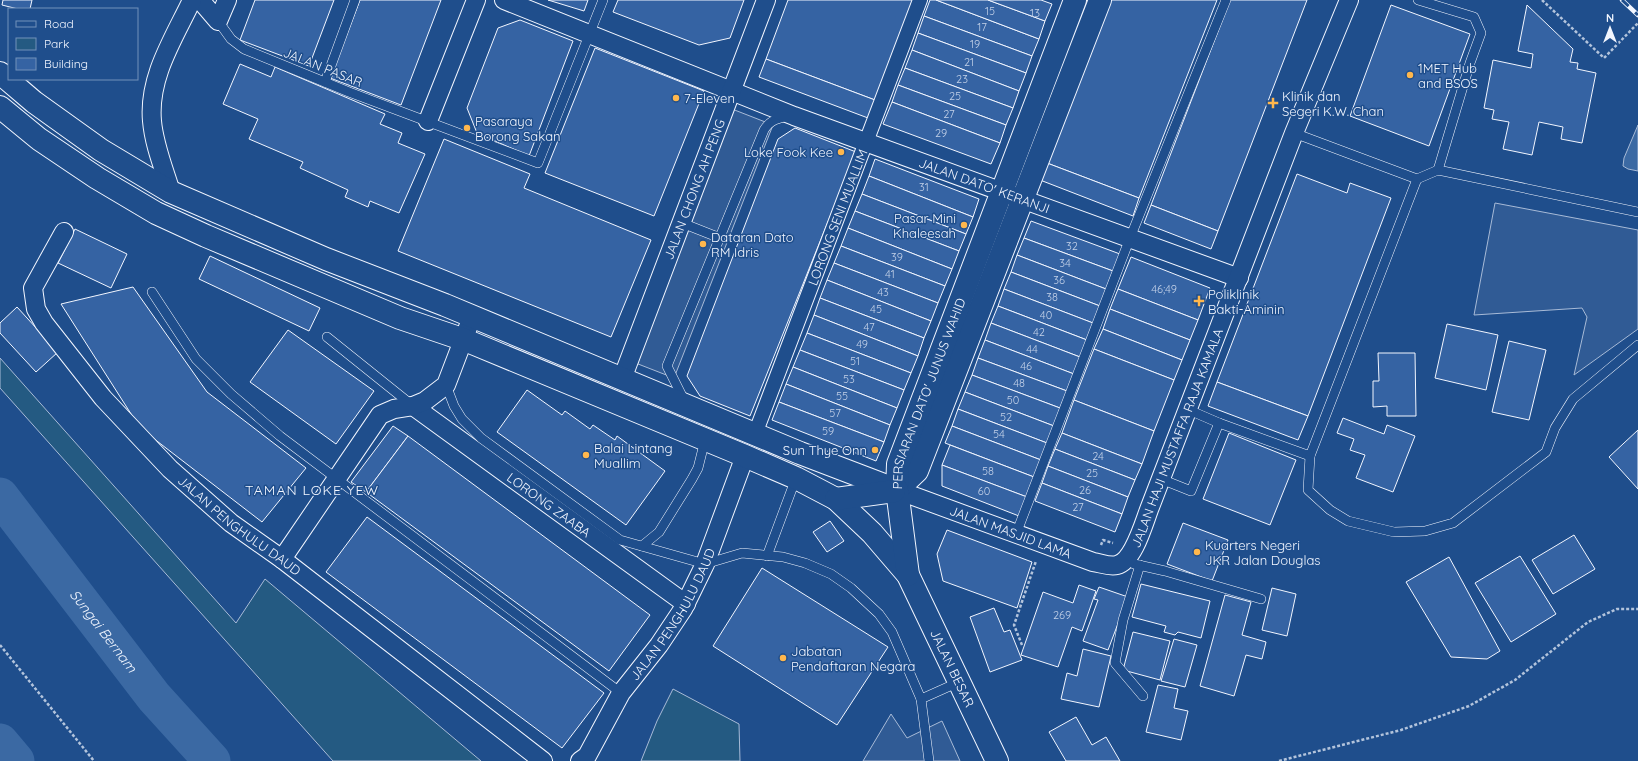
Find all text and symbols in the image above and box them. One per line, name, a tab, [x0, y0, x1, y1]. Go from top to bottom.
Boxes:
house number: 15	[985, 4, 995, 18]
house number: 13	[1030, 6, 1040, 20]
legend	[8, 8, 138, 80]
north arrow	[1590, 8, 1630, 48]
text: N	[1606, 11, 1614, 25]
text: Road	[44, 16, 74, 31]
house number: 17	[977, 20, 987, 34]
text: Park	[44, 36, 69, 51]
house number: 19	[970, 37, 980, 51]
street label: JALAN PASAR	[281, 44, 365, 90]
house number: 21	[964, 55, 974, 69]
text: Building	[44, 56, 88, 71]
place label: 1MET Hub and BSOS	[1418, 60, 1478, 91]
marker: 1MET Hub and BSOS	[1405, 70, 1415, 80]
house number: 23	[956, 72, 968, 86]
place label: Klinik dan Segeri K.W. Chan	[1282, 88, 1384, 119]
house number: 25	[949, 89, 961, 103]
place label: 7-Eleven	[684, 90, 735, 106]
marker: 7-Eleven	[671, 93, 681, 103]
marker: Klinik dan Segeri K.W. Chan	[1267, 97, 1279, 109]
house number: 27	[943, 107, 955, 121]
place label: Pasaraya Borong Sakan	[475, 113, 561, 144]
street label: JALAN CHONG AH PENG	[660, 117, 728, 262]
marker: Pasaraya Borong Sakan	[462, 123, 472, 133]
house number: 29	[935, 126, 947, 140]
place label: Loke Fook Kee	[744, 144, 833, 160]
street label: LORONG SENI MUALLIM	[804, 147, 871, 288]
marker: Loke Fook Kee	[836, 147, 846, 157]
street label: JALAN DATO' KERANJI	[917, 154, 1052, 216]
house number: 31	[919, 180, 929, 194]
place label: Pasar Mini Khaleesah	[893, 210, 956, 241]
marker: Pasar Mini Khaleesah	[959, 220, 969, 230]
place label: Dataran Dato RM Idris	[711, 229, 794, 260]
marker: Dataran Dato RM Idris	[698, 239, 708, 249]
house number: 32	[1066, 239, 1078, 253]
house number: 39	[891, 250, 903, 264]
house number: 34	[1059, 256, 1071, 270]
house number: 41	[885, 267, 895, 281]
house number: 36	[1053, 273, 1065, 287]
house number: 46;49	[1151, 282, 1177, 296]
house number: 43	[877, 285, 889, 299]
place label: Poliklinik Bakti-Aminin	[1208, 286, 1284, 317]
house number: 38	[1046, 290, 1058, 304]
marker: Poliklinik Bakti-Aminin	[1193, 295, 1205, 307]
street label: PERSIARAN DATO' JUNUS WAHID	[889, 296, 969, 490]
house number: 45	[870, 302, 882, 316]
house number: 40	[1040, 308, 1052, 322]
house number: 47	[863, 320, 875, 334]
house number: 42	[1033, 325, 1045, 339]
street label: JALAN HAJI MUSTAFFA RAJA KAMALA	[1127, 325, 1226, 550]
house number: 49	[856, 337, 868, 351]
house number: 44	[1026, 342, 1038, 356]
house number: 51	[850, 354, 860, 368]
house number: 46	[1020, 359, 1032, 373]
house number: 53	[843, 372, 855, 386]
house number: 48	[1013, 376, 1025, 390]
house number: 55	[836, 389, 848, 403]
house number: 50	[1007, 393, 1019, 407]
house number: 57	[829, 406, 841, 420]
house number: 52	[1000, 410, 1012, 424]
house number: 59	[822, 424, 834, 438]
house number: 54	[993, 427, 1005, 441]
place label: Balai Lintang Muallim	[594, 440, 673, 471]
place label: Sun Thye Onn	[783, 442, 867, 458]
marker: Sun Thye Onn	[870, 445, 880, 455]
house number: 24	[1092, 449, 1104, 463]
marker: Balai Lintang Muallim	[581, 450, 591, 460]
house number: 58	[982, 464, 994, 478]
house number: 25	[1086, 466, 1098, 480]
street label: LORONG ZAABA	[504, 469, 594, 541]
street label: JALAN PENGHULU DAUD	[175, 472, 304, 579]
district label: TAMAN LOKE YEW	[245, 481, 379, 499]
house number: 26	[1079, 483, 1091, 497]
house number: 60	[978, 484, 990, 498]
house number: 27	[1072, 500, 1084, 514]
street label: JALAN MASJID LAMA	[947, 502, 1074, 562]
place label: Kuarters Negeri JKR Jalan Douglas	[1205, 537, 1320, 568]
street label: JALAN PENGHULU DAUD	[626, 546, 718, 683]
marker: Kuarters Negeri JKR Jalan Douglas	[1192, 547, 1202, 557]
water label: Sungai Bernam	[66, 586, 141, 676]
house number: 269	[1053, 608, 1071, 622]
street label: JALAN BESAR	[927, 627, 978, 710]
place label: Jabatan Pendaftaran Negara	[791, 643, 915, 674]
marker: Jabatan Pendaftaran Negara	[778, 653, 788, 663]

